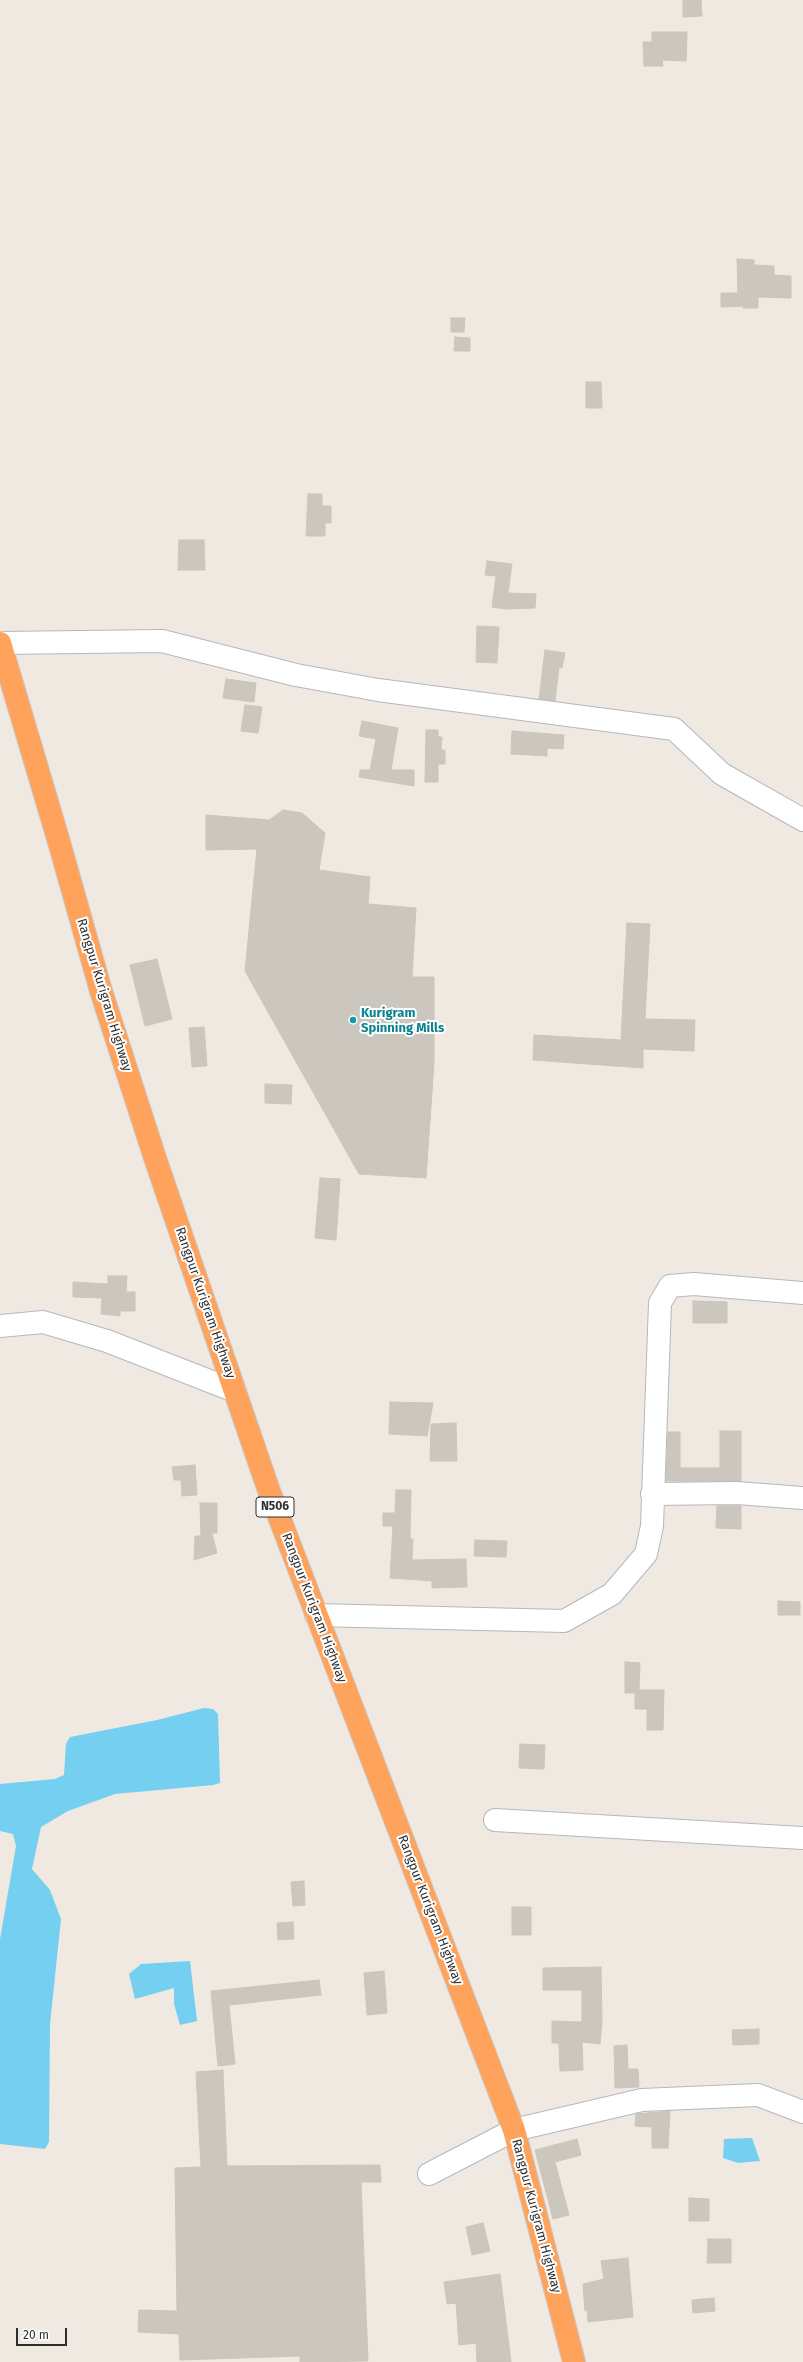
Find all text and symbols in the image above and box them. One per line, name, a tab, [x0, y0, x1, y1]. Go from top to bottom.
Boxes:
street label: Rangpur Kurigram Highway	[73, 917, 135, 1073]
place label: Kurigram Spinning Mills	[361, 1005, 444, 1036]
marker: Kurigram Spinning Mills	[348, 1015, 358, 1025]
street label: Rangpur Kurigram Highway	[172, 1225, 238, 1381]
road number: N506	[256, 1497, 294, 1517]
street label: Rangpur Kurigram Highway	[278, 1531, 350, 1685]
street label: Rangpur Kurigram Highway	[394, 1833, 466, 1987]
street label: Rangpur Kurigram Highway	[508, 2137, 564, 2295]
scale bar	[18, 2320, 69, 2346]
text: 20 m	[23, 2328, 49, 2342]

